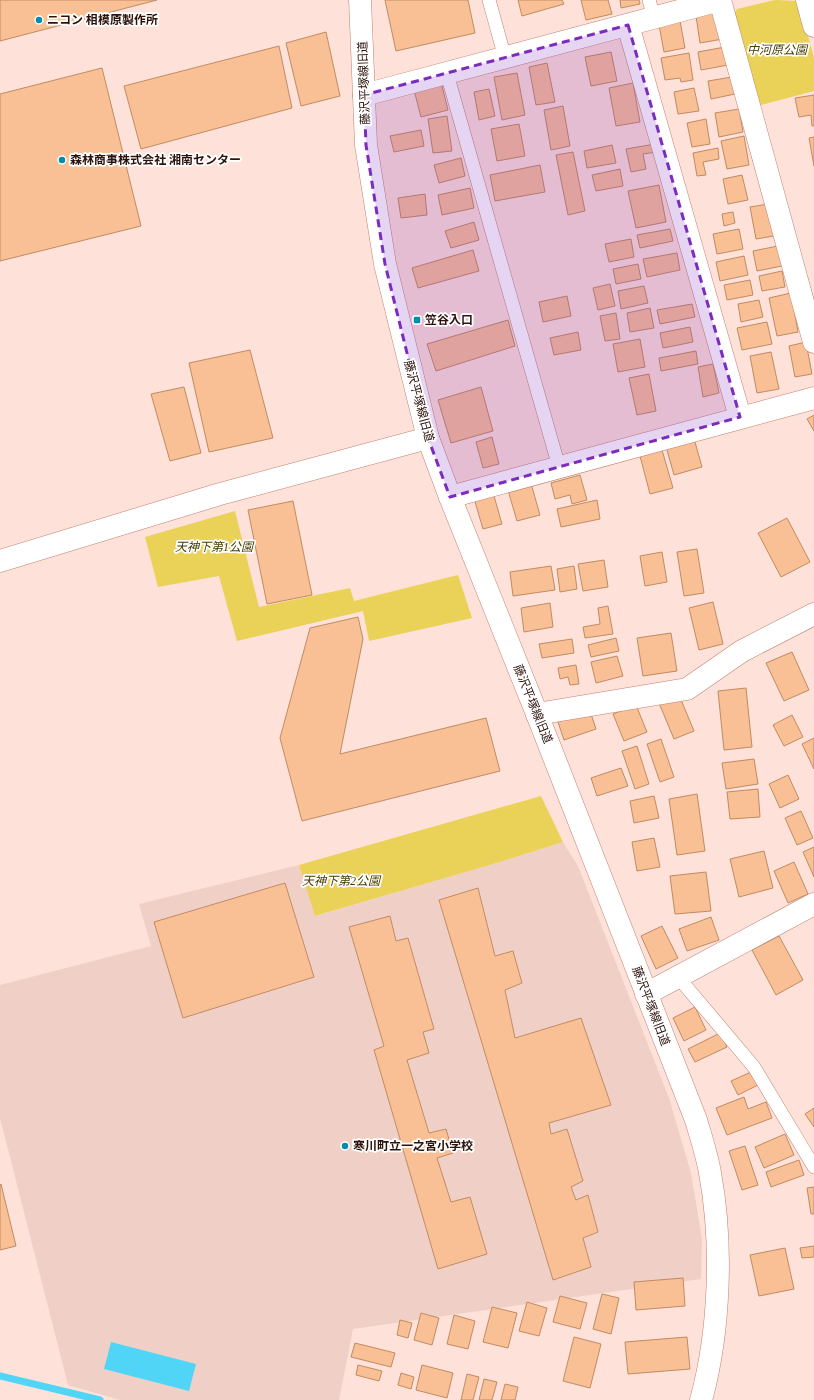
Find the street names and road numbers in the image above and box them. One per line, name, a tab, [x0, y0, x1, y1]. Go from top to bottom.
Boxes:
street label: 藤沢平塚線旧道	[356, 41, 372, 125]
street label: 藤沢平塚線旧道	[401, 359, 437, 443]
street label: 藤沢平塚線旧道	[511, 662, 555, 746]
street label: 藤沢平塚線旧道	[629, 964, 673, 1048]

